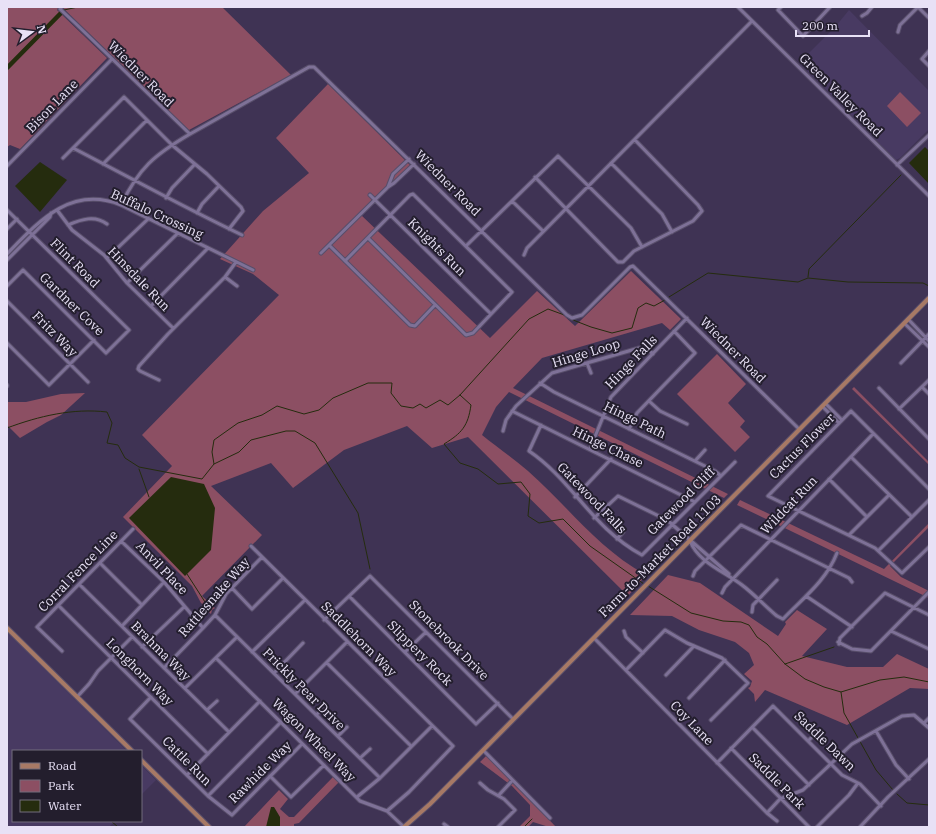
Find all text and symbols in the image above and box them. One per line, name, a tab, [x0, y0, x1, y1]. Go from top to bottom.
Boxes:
north arrow	[12, 12, 52, 52]
scale bar	[796, 12, 869, 38]
text: 200 m	[802, 18, 838, 33]
text: N	[34, 23, 50, 36]
street label: Wiedner Road	[104, 37, 178, 111]
street label: Green Valley Road	[796, 50, 886, 140]
street label: Bison Lane	[22, 76, 82, 136]
street label: Wiedner Road	[411, 146, 485, 220]
street label: Buffalo Crossing	[108, 185, 206, 243]
street label: Knights Run	[404, 214, 470, 280]
street label: Flint Road	[47, 235, 103, 291]
street label: Hinsdale Run	[104, 243, 174, 315]
street label: Gardner Cove	[36, 269, 108, 339]
street label: Fritz Way	[29, 308, 81, 360]
street label: Wiedner Road	[696, 313, 770, 387]
street label: Hinge Falls	[601, 331, 661, 393]
street label: Hinge Loop	[550, 335, 622, 371]
street label: Hinge Path	[601, 398, 669, 442]
street label: Cactus Flower	[766, 409, 839, 482]
street label: Hinge Chase	[570, 423, 646, 471]
street label: Gatewood Falls	[554, 459, 630, 537]
street label: Gatewood Cliff	[643, 462, 720, 539]
street label: Wildcat Run	[757, 472, 821, 538]
street label: Farm-to-Market Road 1103	[595, 491, 725, 621]
street label: Corral Fence Line	[34, 526, 122, 616]
street label: Anvil Place	[132, 538, 192, 598]
street label: Rattlesnake Way	[175, 553, 253, 640]
street label: Stonebrook Drive	[405, 596, 493, 684]
street label: Saddlehorn Way	[318, 598, 400, 680]
street label: Brahma Way	[127, 617, 195, 685]
street label: Slippery Rock	[384, 617, 456, 689]
street label: Longhorn Way	[103, 635, 177, 709]
street label: Prickly Pear Drive	[259, 644, 349, 734]
street label: Wagon Wheel Way	[268, 694, 360, 786]
street label: Coy Lane	[667, 697, 717, 749]
street label: Saddle Dawn	[791, 707, 859, 775]
street label: Cattle Run	[159, 733, 215, 789]
street label: Rawhide Way	[225, 737, 295, 807]
street label: Saddle Park	[745, 749, 809, 813]
legend	[12, 750, 142, 822]
text: Road	[48, 758, 77, 773]
text: Park	[48, 778, 74, 793]
text: Water	[48, 798, 82, 813]

